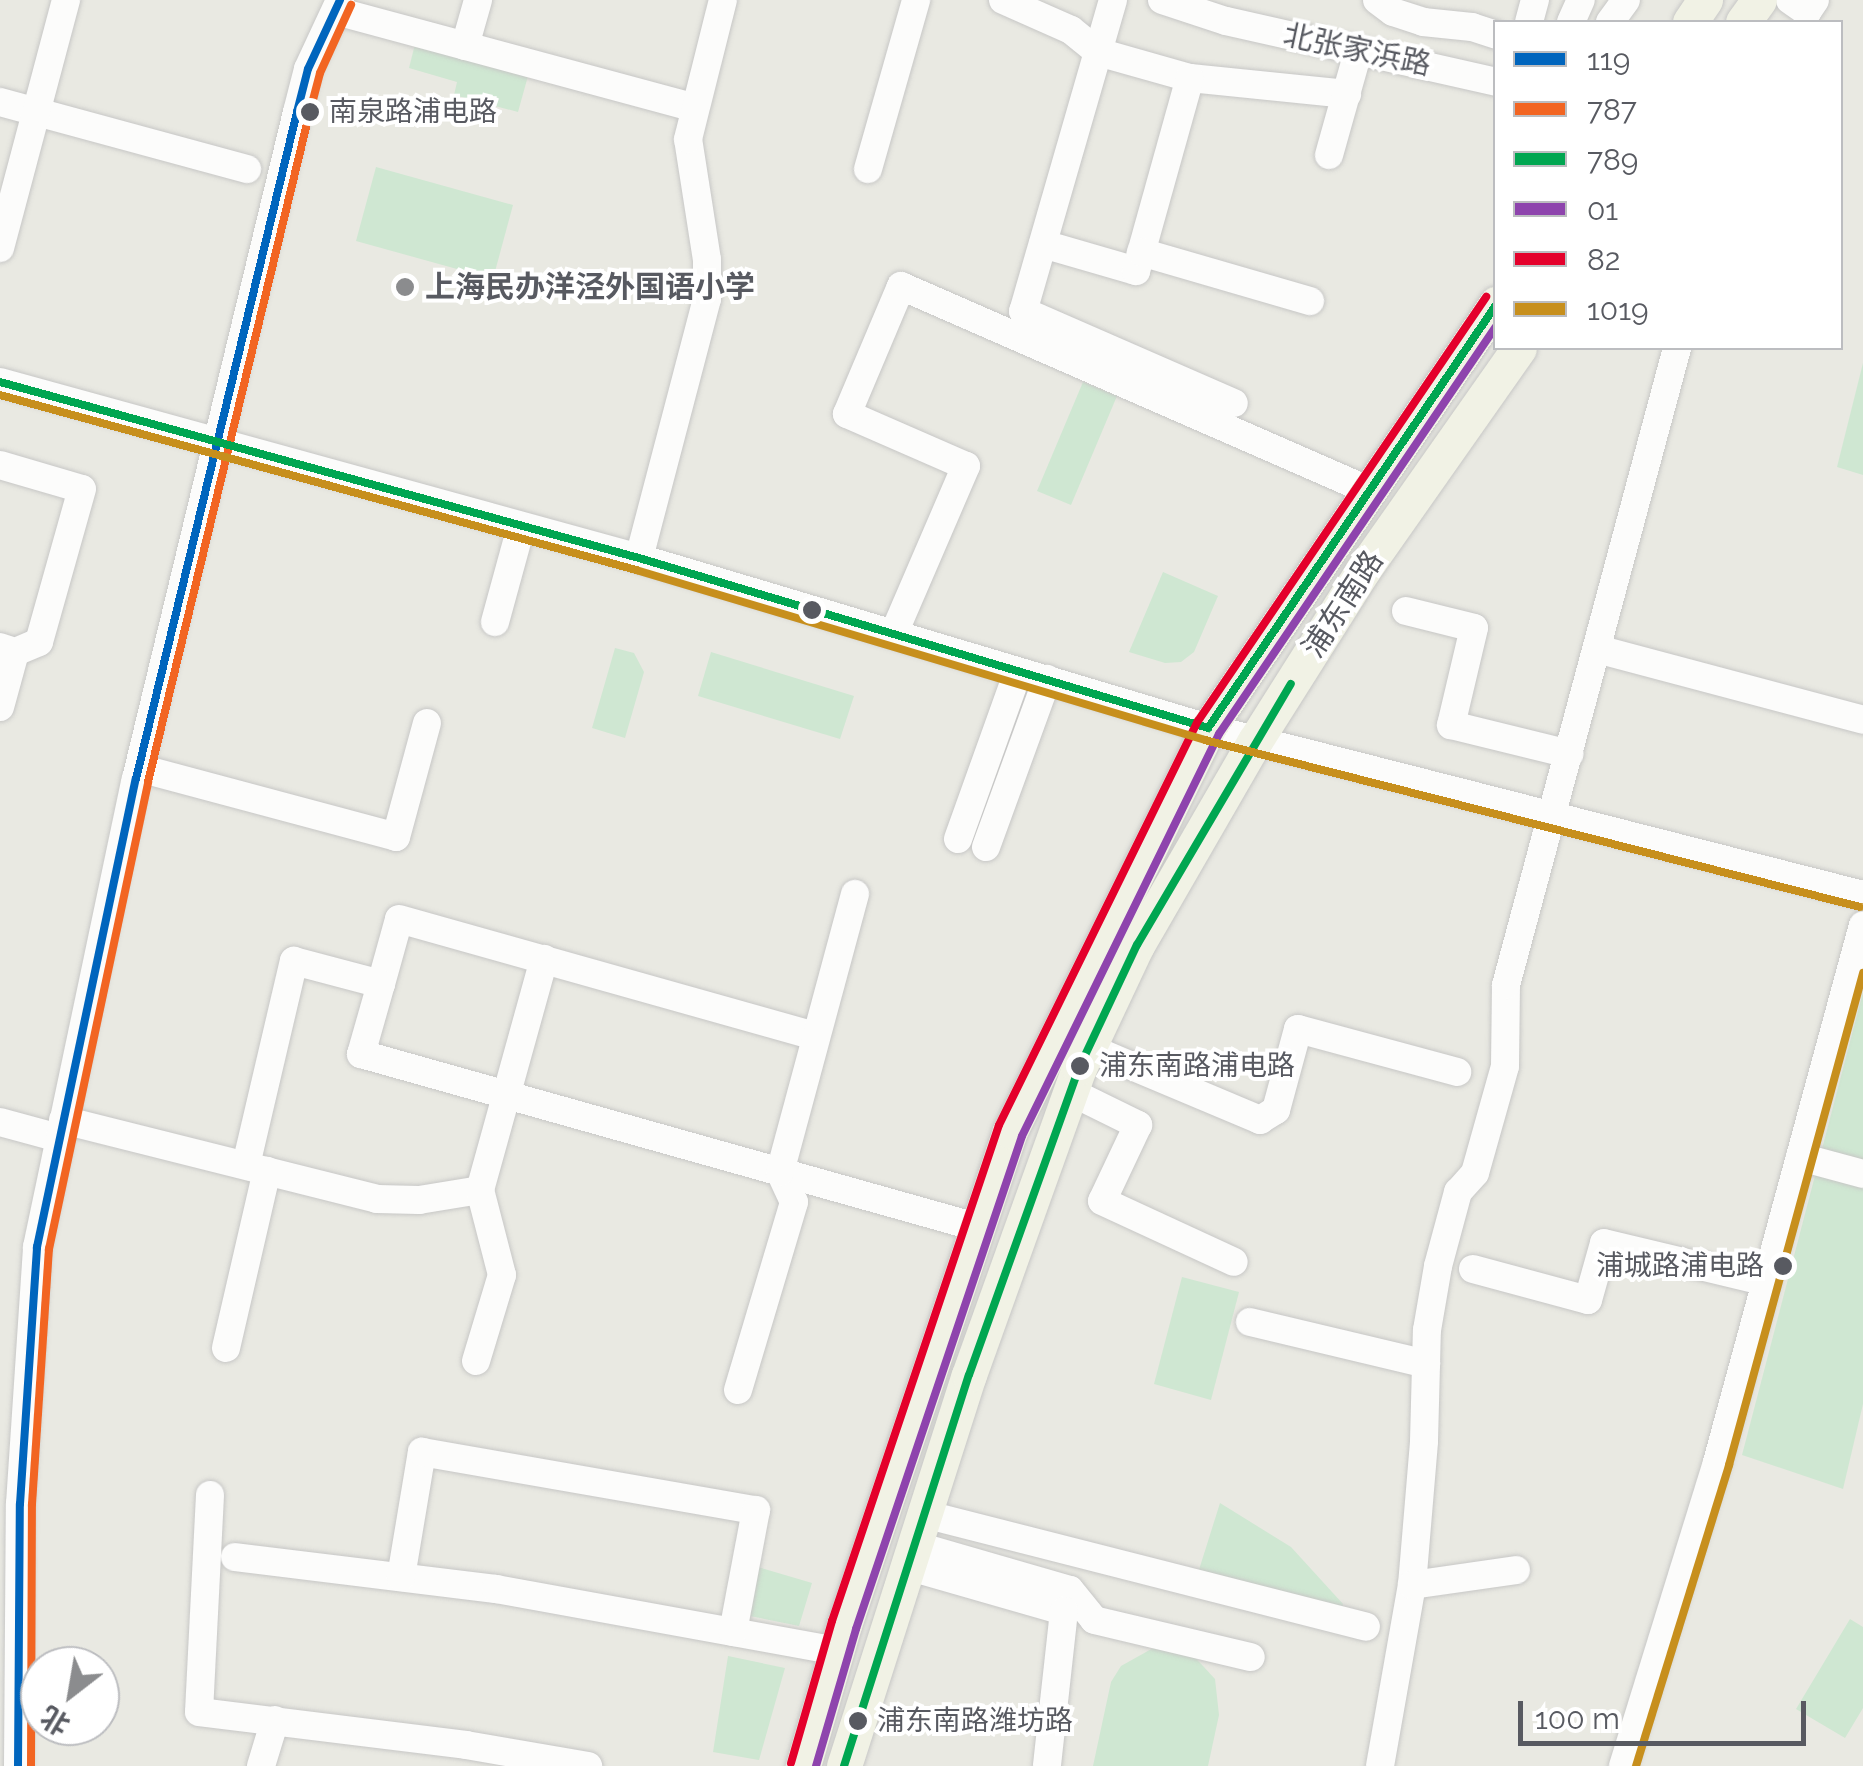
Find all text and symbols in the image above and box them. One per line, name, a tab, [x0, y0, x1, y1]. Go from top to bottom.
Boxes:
street label: 北张家浜路	[1280, 17, 1434, 83]
legend	[1493, 20, 1843, 350]
text: 119	[1587, 42, 1630, 77]
text: 787	[1587, 92, 1637, 127]
place label: 南泉路浦电路	[329, 95, 497, 129]
marker: 南泉路浦电路	[300, 102, 320, 122]
text: 789	[1587, 142, 1638, 177]
text: 01	[1587, 192, 1618, 227]
text: 82	[1587, 242, 1620, 277]
place label: 上海民办洋泾外国语小学	[425, 269, 755, 305]
marker: 上海民办洋泾外国语小学	[394, 276, 416, 298]
text: 1019	[1587, 292, 1649, 327]
street label: 浦东南路	[1295, 544, 1391, 664]
unlabelled marker	[802, 600, 822, 620]
place label: 浦东南路浦电路	[1099, 1049, 1295, 1083]
marker: 浦东南路浦电路	[1070, 1056, 1090, 1076]
place label: 浦城路浦电路	[1596, 1249, 1764, 1283]
marker: 浦城路浦电路	[1773, 1256, 1793, 1276]
north arrow	[20, 1646, 120, 1746]
scale bar	[1523, 1681, 1810, 1743]
text: 北	[35, 1699, 76, 1742]
text: 100 m	[1535, 1701, 1620, 1736]
place label: 浦东南路潍坊路	[877, 1704, 1073, 1738]
marker: 浦东南路潍坊路	[848, 1711, 868, 1731]

